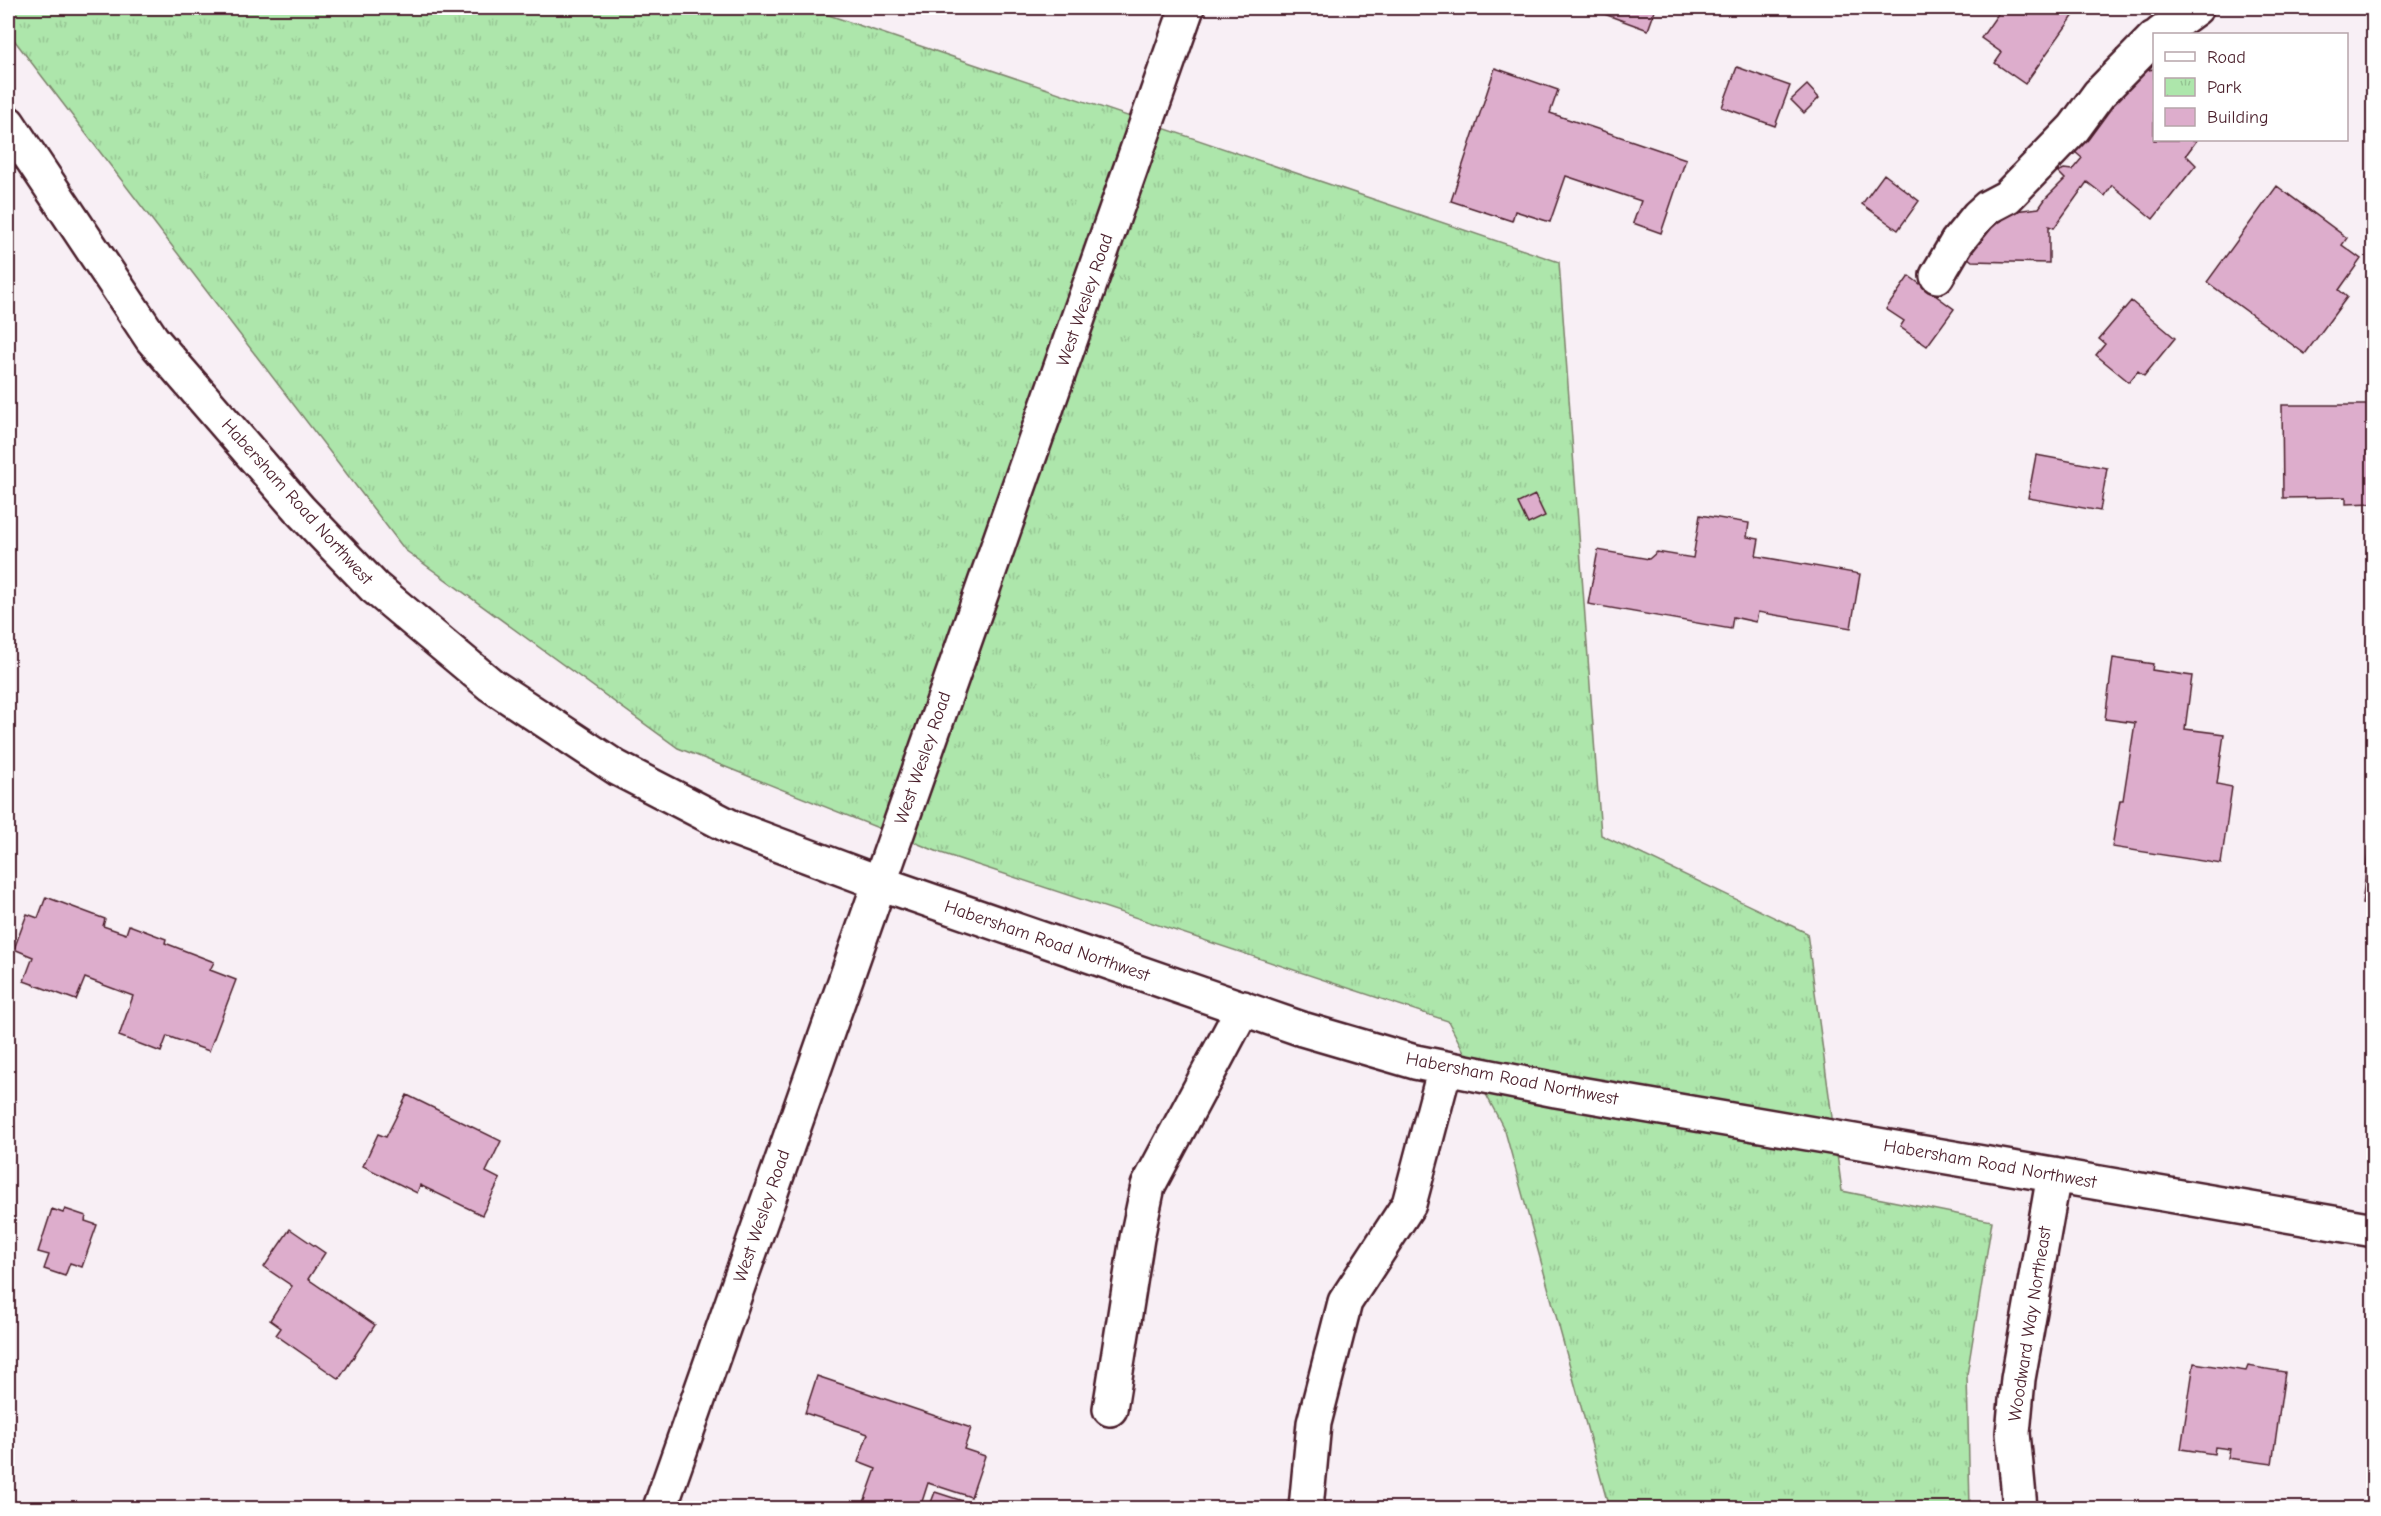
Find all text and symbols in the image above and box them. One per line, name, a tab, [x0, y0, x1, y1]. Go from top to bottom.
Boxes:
legend	[2153, 33, 2348, 141]
text: Road	[2207, 47, 2246, 68]
text: Park	[2207, 77, 2242, 98]
text: Building	[2207, 107, 2269, 128]
street label: West Wesley Road	[1052, 231, 1118, 369]
street label: Habersham Road Northwest	[217, 415, 378, 590]
street label: West Wesley Road	[890, 689, 956, 827]
street label: Habersham Road Northwest	[942, 896, 1153, 986]
street label: Habersham Road Northwest	[1404, 1048, 1621, 1110]
street label: Habersham Road Northwest	[1882, 1135, 2099, 1193]
street label: West Wesley Road	[729, 1147, 795, 1285]
street label: Woodward Way Northeast	[2004, 1224, 2056, 1423]

